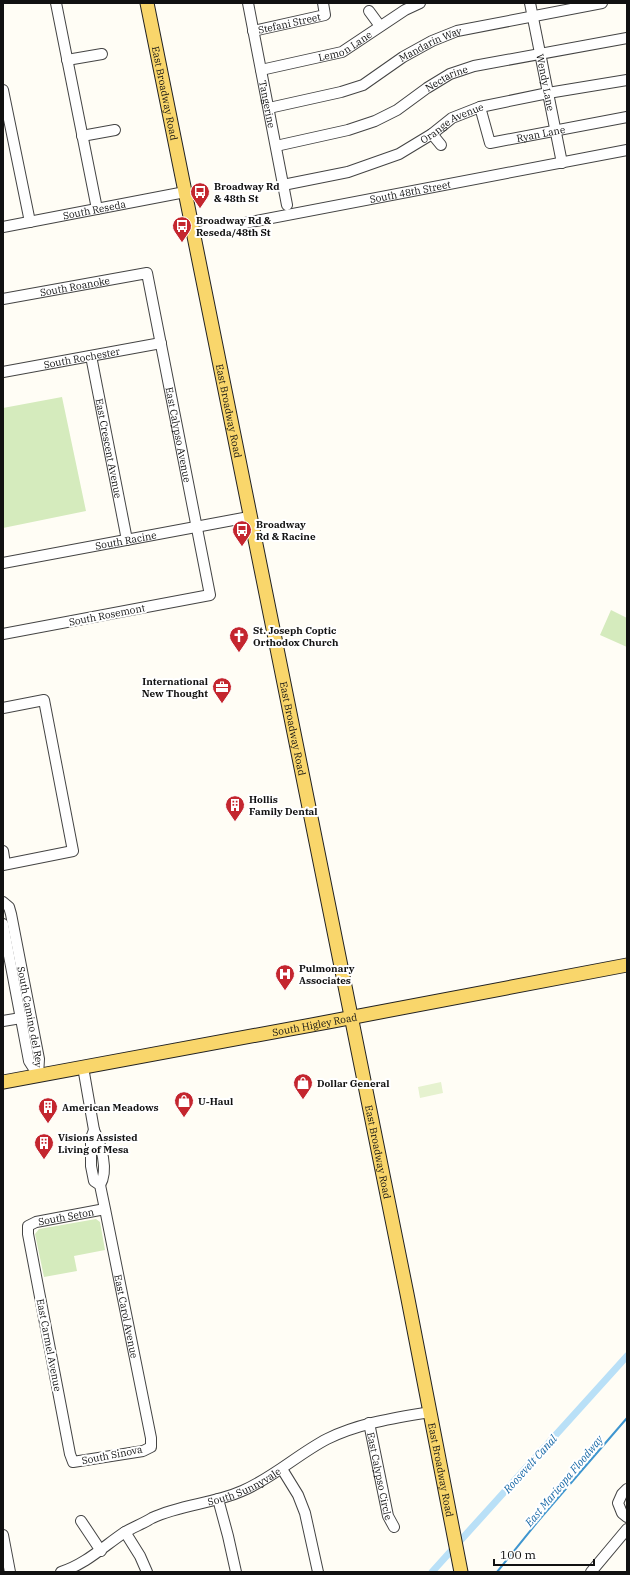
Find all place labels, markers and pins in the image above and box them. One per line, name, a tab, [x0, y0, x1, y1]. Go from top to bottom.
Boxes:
place label: Broadway Rd & 48th St	[214, 180, 280, 205]
bus stop icon: Broadway Rd & 48th St	[189, 181, 211, 209]
place label: Broadway Rd & Reseda/48th St	[196, 214, 272, 239]
bus stop icon: Broadway Rd & Reseda/48th St	[171, 215, 193, 243]
place label: Broadway Rd & Racine	[256, 518, 316, 543]
bus stop icon: Broadway Rd & Racine	[231, 519, 253, 547]
place label: St. Joseph Coptic Orthodox Church	[253, 624, 339, 649]
church icon: St. Joseph Coptic Orthodox Church	[228, 625, 250, 653]
place label: International New Thought	[142, 675, 208, 700]
office icon: International New Thought	[211, 676, 233, 704]
place label: Hollis Family Dental	[249, 793, 318, 818]
building icon: Hollis Family Dental	[224, 794, 246, 822]
place label: Pulmonary Associates	[299, 962, 355, 987]
hospital icon: Pulmonary Associates	[274, 963, 296, 991]
shop icon: Dollar General	[292, 1072, 314, 1100]
place label: Dollar General	[317, 1077, 389, 1090]
shop icon: U-Haul	[173, 1090, 195, 1118]
place label: U-Haul	[198, 1095, 233, 1108]
building icon: American Meadows	[37, 1096, 59, 1124]
place label: American Meadows	[62, 1101, 159, 1114]
place label: Visions Assisted Living of Mesa	[58, 1131, 138, 1156]
building icon: Visions Assisted Living of Mesa	[33, 1132, 55, 1160]

